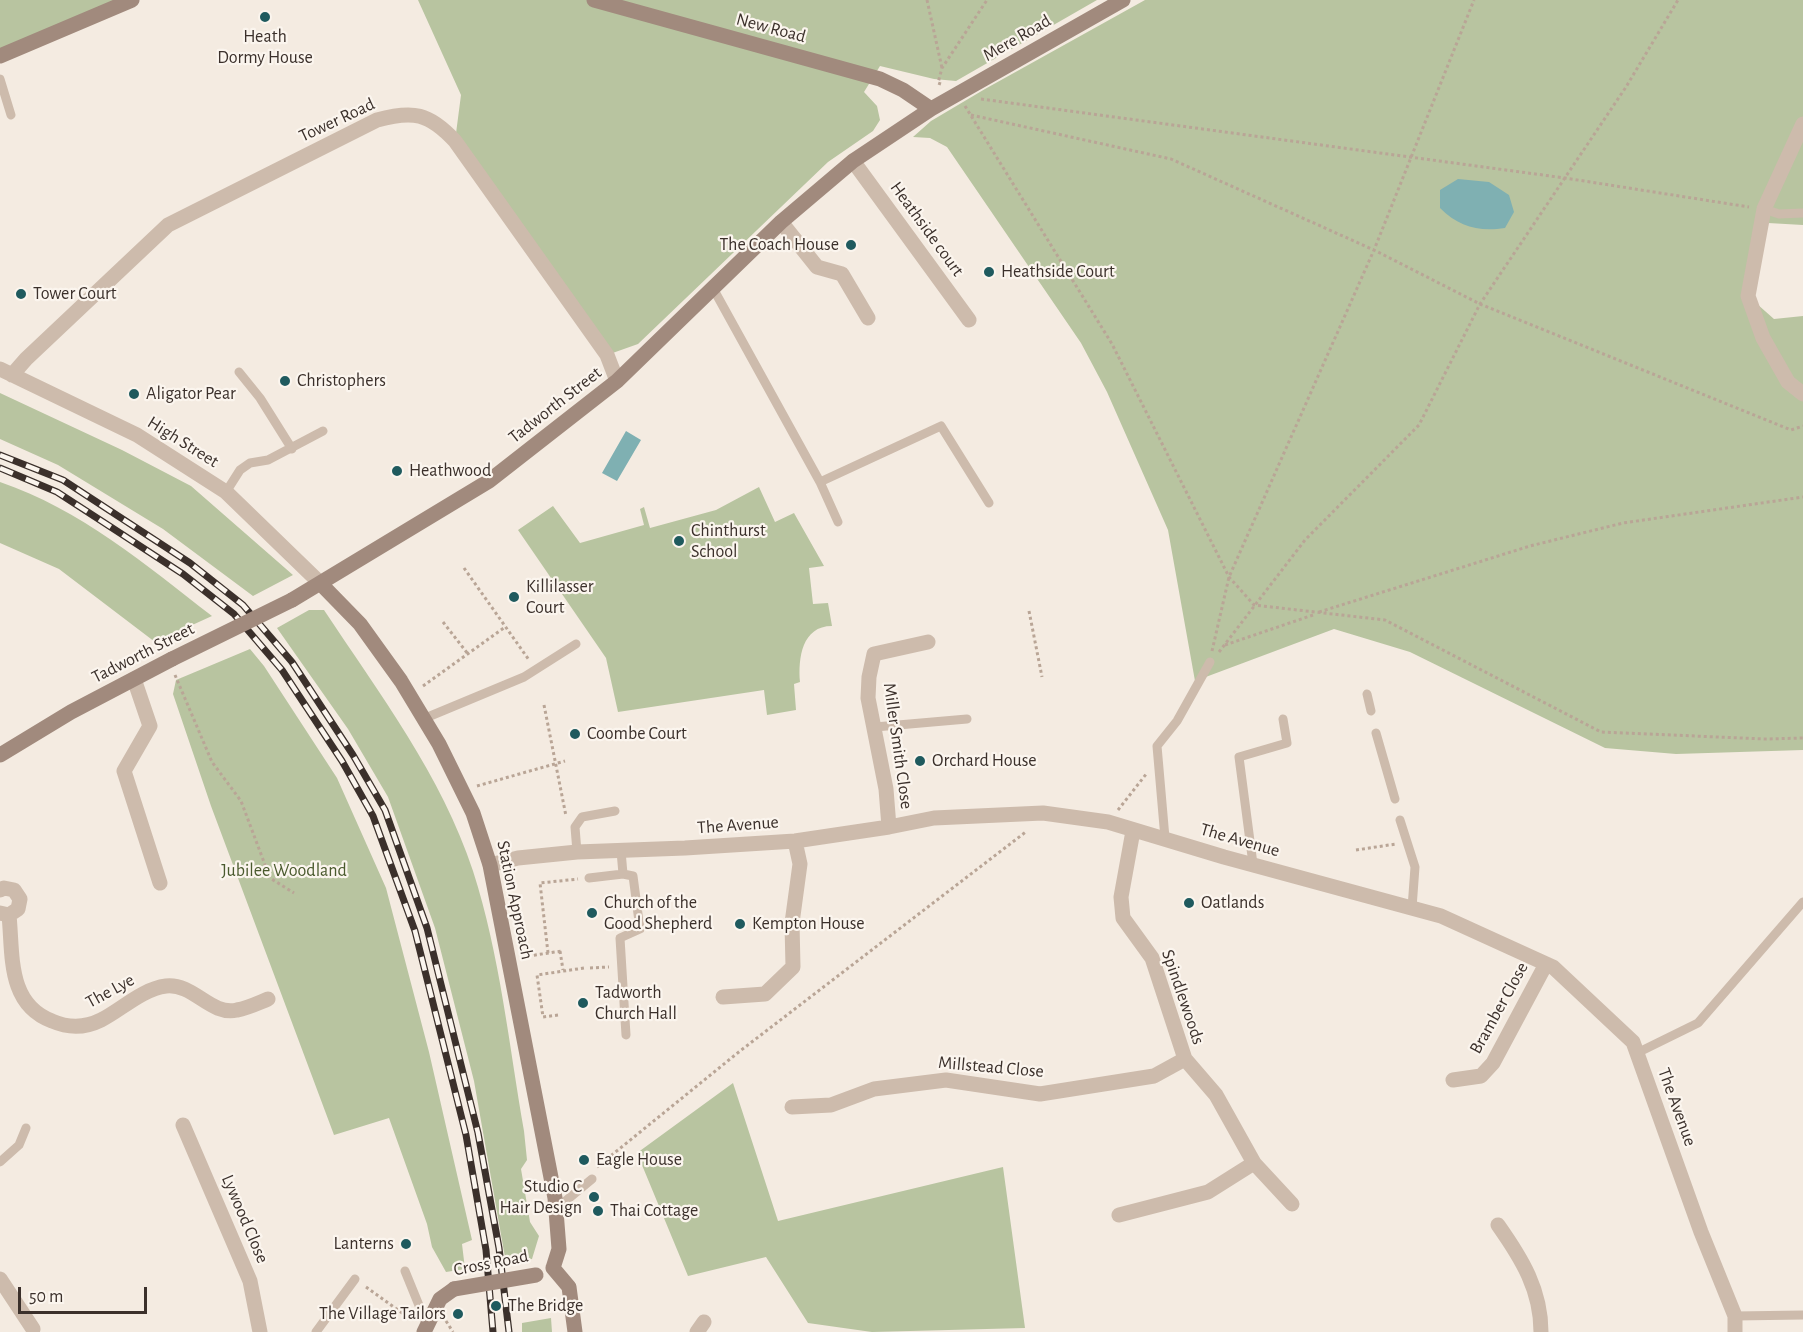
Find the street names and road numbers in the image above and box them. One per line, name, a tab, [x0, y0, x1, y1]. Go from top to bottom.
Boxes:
street label: New Road	[734, 8, 808, 48]
street label: Mere Road	[979, 10, 1055, 66]
street label: Tower Road	[296, 93, 378, 147]
street label: Heathside court	[885, 178, 969, 280]
street label: Tadworth Street	[504, 362, 606, 448]
street label: High Street	[143, 412, 223, 472]
street label: Tadworth Street	[88, 618, 198, 688]
street label: Miller Smith Close	[878, 681, 918, 811]
street label: The Avenue	[696, 811, 780, 839]
street label: The Avenue	[1198, 818, 1282, 862]
street label: Station Approach	[492, 839, 538, 961]
street label: Spindlewoods	[1157, 947, 1209, 1047]
street label: Bramber Close	[1465, 958, 1533, 1058]
street label: The Lye	[82, 969, 138, 1013]
street label: Millstead Close	[937, 1052, 1045, 1082]
street label: The Avenue	[1653, 1065, 1701, 1149]
street label: Lywood Close	[217, 1171, 273, 1267]
street label: Cross Road	[452, 1245, 530, 1281]

